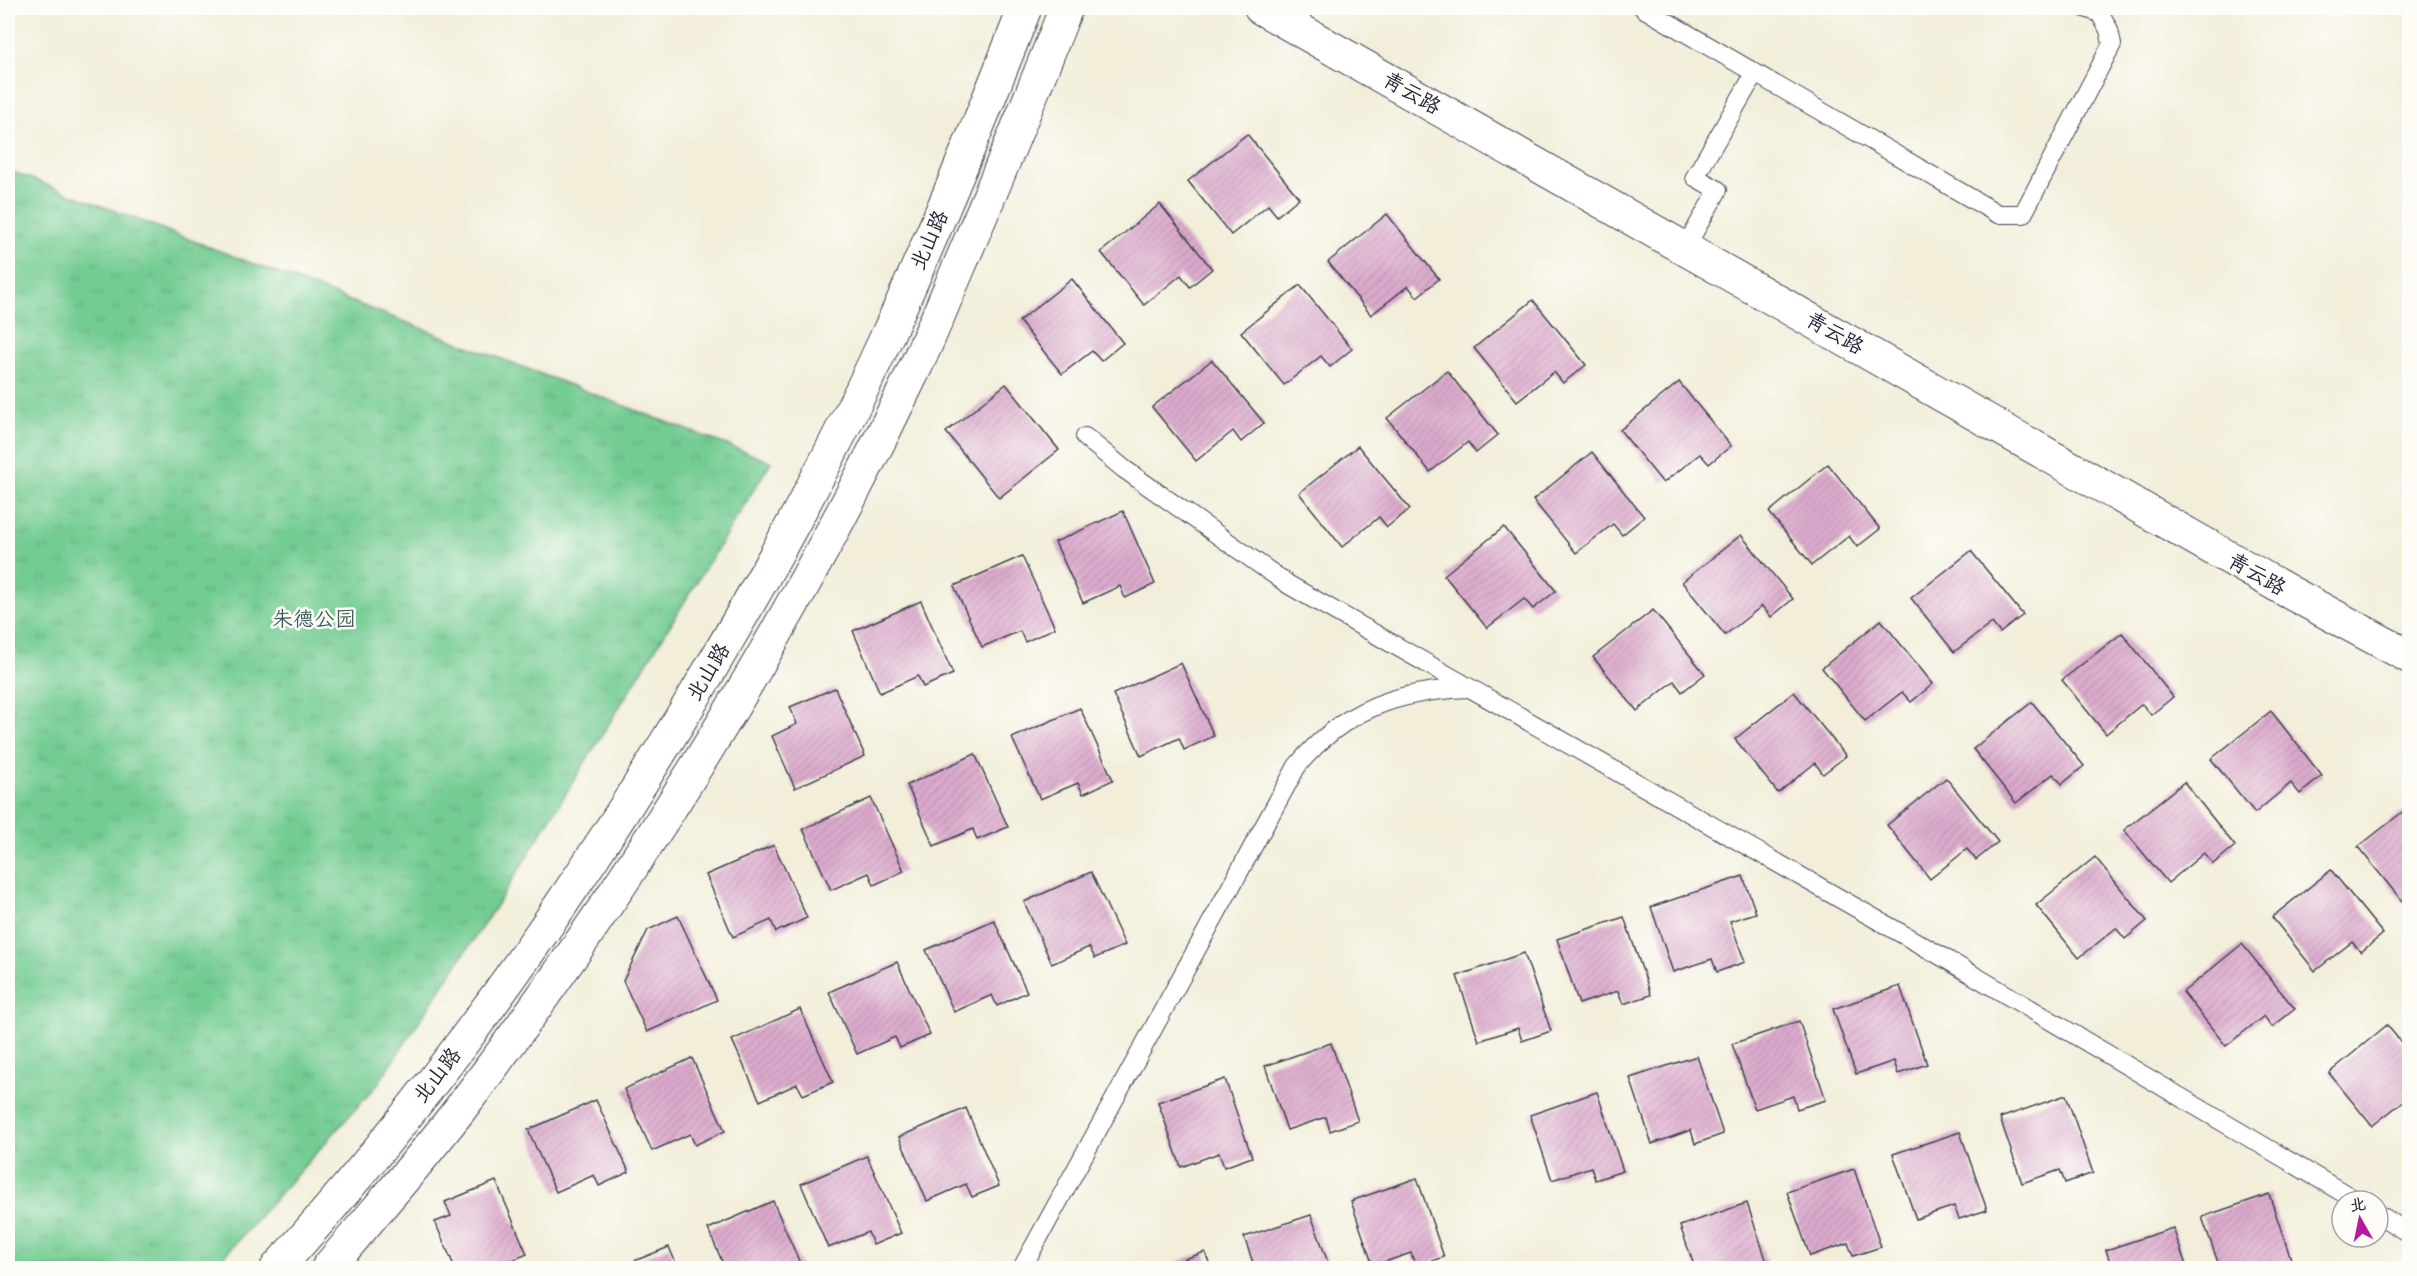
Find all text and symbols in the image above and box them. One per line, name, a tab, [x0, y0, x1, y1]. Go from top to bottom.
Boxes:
street label: 青云路	[1375, 61, 1449, 125]
street label: 北山路	[899, 203, 959, 277]
street label: 青云路	[1798, 301, 1872, 365]
street label: 青云路	[2220, 542, 2294, 606]
park label: 朱德公园	[272, 600, 356, 638]
street label: 北山路	[675, 635, 741, 709]
street label: 北山路	[403, 1038, 471, 1112]
north arrow	[2330, 1189, 2390, 1249]
text: 北	[2348, 1189, 2368, 1220]

